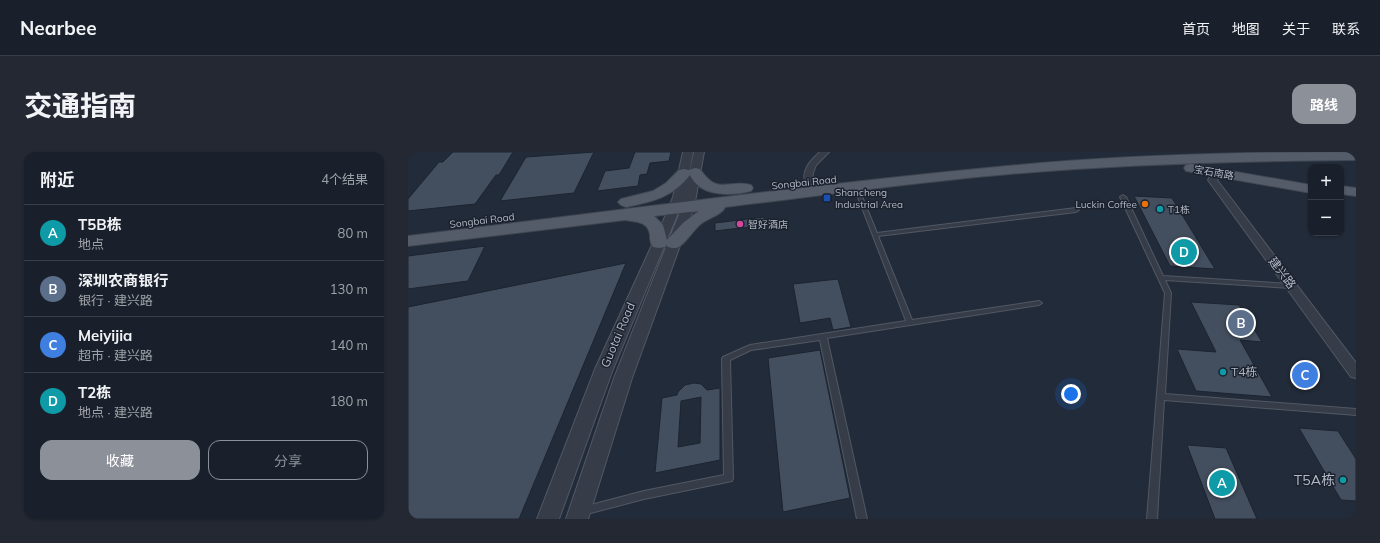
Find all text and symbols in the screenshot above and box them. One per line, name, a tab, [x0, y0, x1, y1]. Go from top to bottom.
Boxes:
text: Nearbee	[20, 16, 97, 40]
text: 首页	[1182, 20, 1210, 38]
text: 地图	[1232, 20, 1260, 38]
text: 关于	[1282, 20, 1310, 38]
text: 联系	[1332, 20, 1360, 38]
button: 路线	[1292, 84, 1356, 124]
text: 交通指南	[24, 88, 136, 123]
street label: 宝石南路	[1193, 163, 1235, 182]
map controls	[1308, 164, 1344, 236]
button: +	[1308, 164, 1344, 200]
text: 附近	[40, 169, 74, 190]
text: 4个结果	[321, 171, 368, 187]
street label: Songbai Road	[771, 173, 837, 192]
place label: Shancheng Industrial Area	[835, 186, 903, 211]
marker: Shancheng Industrial Area	[822, 193, 832, 203]
place label: Luckin Coffee	[1075, 198, 1137, 211]
marker: Luckin Coffee	[1140, 199, 1150, 209]
button: −	[1308, 200, 1344, 236]
place label: T1栋	[1168, 203, 1190, 216]
marker: T1栋	[1155, 204, 1165, 214]
street label: Songbai Road	[449, 210, 515, 231]
text: T5B栋	[78, 215, 122, 234]
place label: 智好酒店	[748, 218, 788, 231]
marker: 智好酒店	[735, 219, 745, 229]
text: A	[48, 225, 58, 241]
text: 80 m	[338, 225, 368, 241]
text: 地点	[78, 236, 104, 252]
pin: D	[1171, 237, 1197, 267]
street label: 建兴路	[1266, 254, 1299, 292]
text: 深圳农商银行	[78, 271, 168, 290]
text: B	[49, 281, 57, 297]
text: 130 m	[330, 281, 368, 297]
text: 银行 · 建兴路	[78, 292, 153, 308]
street label: Guotai Road	[597, 300, 638, 370]
pin: B	[1228, 308, 1254, 338]
text: Meiyijia	[78, 326, 132, 345]
text: C	[49, 337, 57, 353]
text: 140 m	[330, 337, 368, 353]
text: 超市 · 建兴路	[78, 347, 153, 363]
pin: C	[1292, 360, 1318, 390]
place label: T4栋	[1231, 364, 1257, 379]
marker: T4栋	[1218, 367, 1228, 377]
text: T2栋	[78, 383, 111, 402]
your location	[1061, 384, 1081, 404]
text: D	[48, 393, 58, 409]
text: 180 m	[330, 393, 368, 409]
text: 地点 · 建兴路	[78, 404, 153, 420]
button: 收藏	[40, 440, 200, 480]
button: 分享	[208, 440, 368, 480]
pin: A	[1209, 468, 1235, 498]
place label: T5A栋	[1294, 471, 1335, 489]
marker: T5A栋	[1338, 475, 1348, 485]

